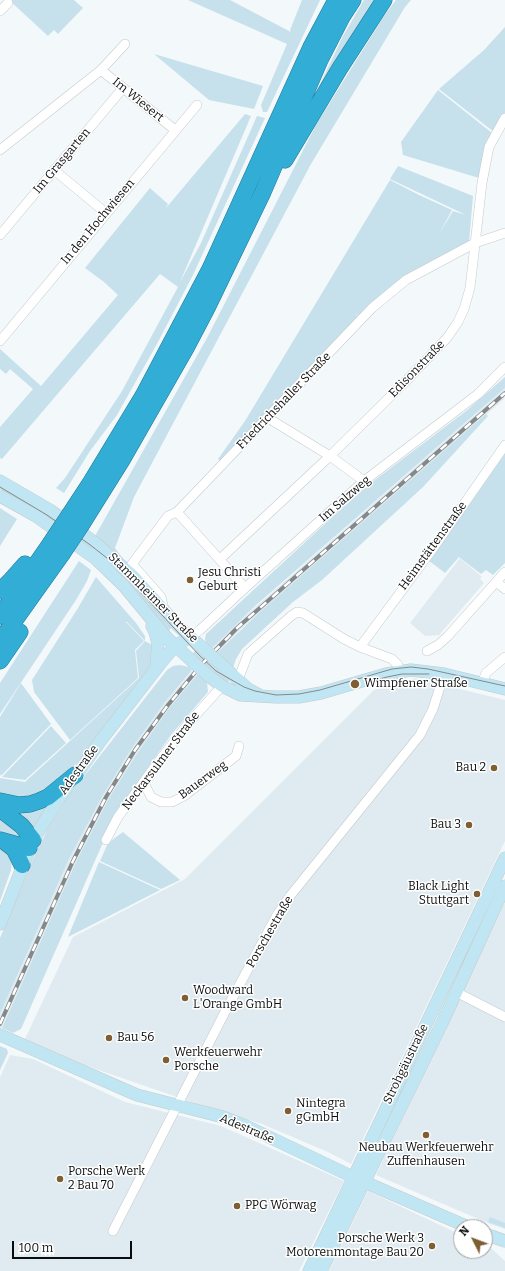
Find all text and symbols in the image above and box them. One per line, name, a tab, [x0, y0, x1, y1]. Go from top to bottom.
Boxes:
street label: Im Wiesert	[109, 75, 167, 125]
street label: Im Grasgarten	[30, 125, 94, 197]
street label: In den Hochwiesen	[58, 176, 138, 268]
street label: Edisonstraße	[386, 337, 448, 401]
street label: Friedrichshaller Straße	[234, 350, 334, 452]
street label: Im Salzweg	[316, 473, 374, 525]
street label: Heimstättenstraße	[396, 499, 470, 593]
street label: Stammheimer Straße	[105, 550, 201, 646]
place label: Jesu Christi Geburt	[198, 566, 261, 594]
marker: Jesu Christi Geburt	[185, 575, 195, 585]
place label: Wimpfener Straße	[364, 677, 468, 691]
marker: Wimpfener Straße	[349, 678, 361, 690]
street label: Neckarsulmer Straße	[119, 709, 203, 813]
street label: Adestraße	[56, 742, 102, 798]
street label: Bauerweg	[176, 758, 230, 802]
place label: Bau 2	[456, 761, 486, 775]
marker: Bau 2	[489, 763, 499, 773]
place label: Bau 3	[430, 818, 461, 832]
marker: Bau 3	[464, 820, 474, 830]
place label: Black Light Stuttgart	[408, 880, 469, 908]
marker: Black Light Stuttgart	[472, 889, 482, 899]
street label: Porschestraße	[244, 894, 296, 970]
place label: Woodward L'Orange GmbH	[193, 984, 282, 1012]
marker: Woodward L'Orange GmbH	[180, 993, 190, 1003]
street label: Strohgäustraße	[380, 1022, 432, 1106]
place label: Bau 56	[117, 1031, 154, 1045]
marker: Bau 56	[104, 1033, 114, 1043]
place label: Werkfeuerwehr Porsche	[174, 1046, 262, 1074]
marker: Werkfeuerwehr Porsche	[161, 1055, 171, 1065]
place label: Nintegra gGmbH	[296, 1097, 345, 1125]
marker: Nintegra gGmbH	[283, 1106, 293, 1116]
street label: Adestraße	[218, 1111, 276, 1147]
marker: Neubau Werkfeuerwehr Zuffenhausen	[421, 1130, 431, 1140]
place label: Neubau Werkfeuerwehr Zuffenhausen	[358, 1141, 494, 1169]
place label: Porsche Werk 2 Bau 70	[68, 1165, 145, 1193]
marker: Porsche Werk 2 Bau 70	[55, 1174, 65, 1184]
place label: PPG Wörwag	[245, 1199, 316, 1213]
marker: PPG Wörwag	[232, 1201, 242, 1211]
north arrow	[453, 1219, 493, 1259]
text: N	[457, 1224, 472, 1239]
place label: Porsche Werk 3 Motorenmontage Bau 20	[286, 1232, 424, 1260]
scale bar	[14, 1233, 134, 1259]
text: 100 m	[19, 1241, 53, 1255]
marker: Porsche Werk 3 Motorenmontage Bau 20	[427, 1241, 437, 1251]

